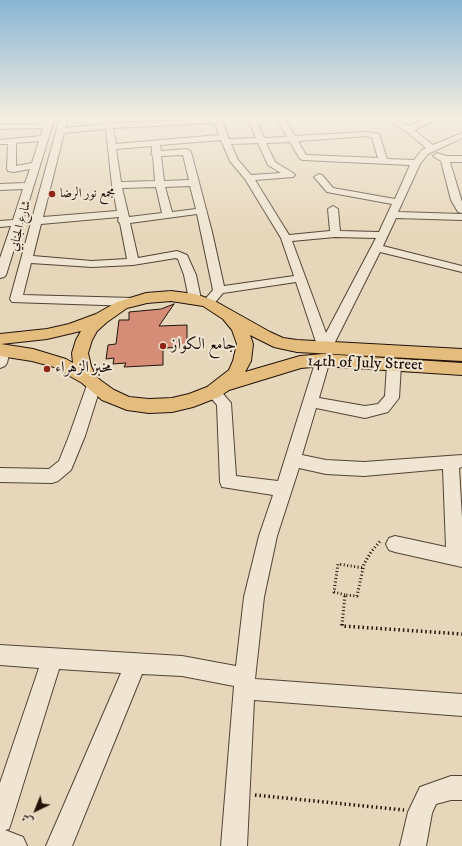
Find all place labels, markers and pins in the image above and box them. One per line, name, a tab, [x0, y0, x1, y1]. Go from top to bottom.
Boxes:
place label: مجمع نور الرضا	[60, 186, 115, 202]
marker: مجمع نور الرضا	[47, 189, 57, 199]
place label: جامع الكواز	[171, 336, 236, 356]
marker: جامع الكواز	[158, 341, 168, 351]
place label: مخبز الزهراء	[55, 359, 112, 379]
marker: مخبز الزهراء	[42, 364, 52, 374]

